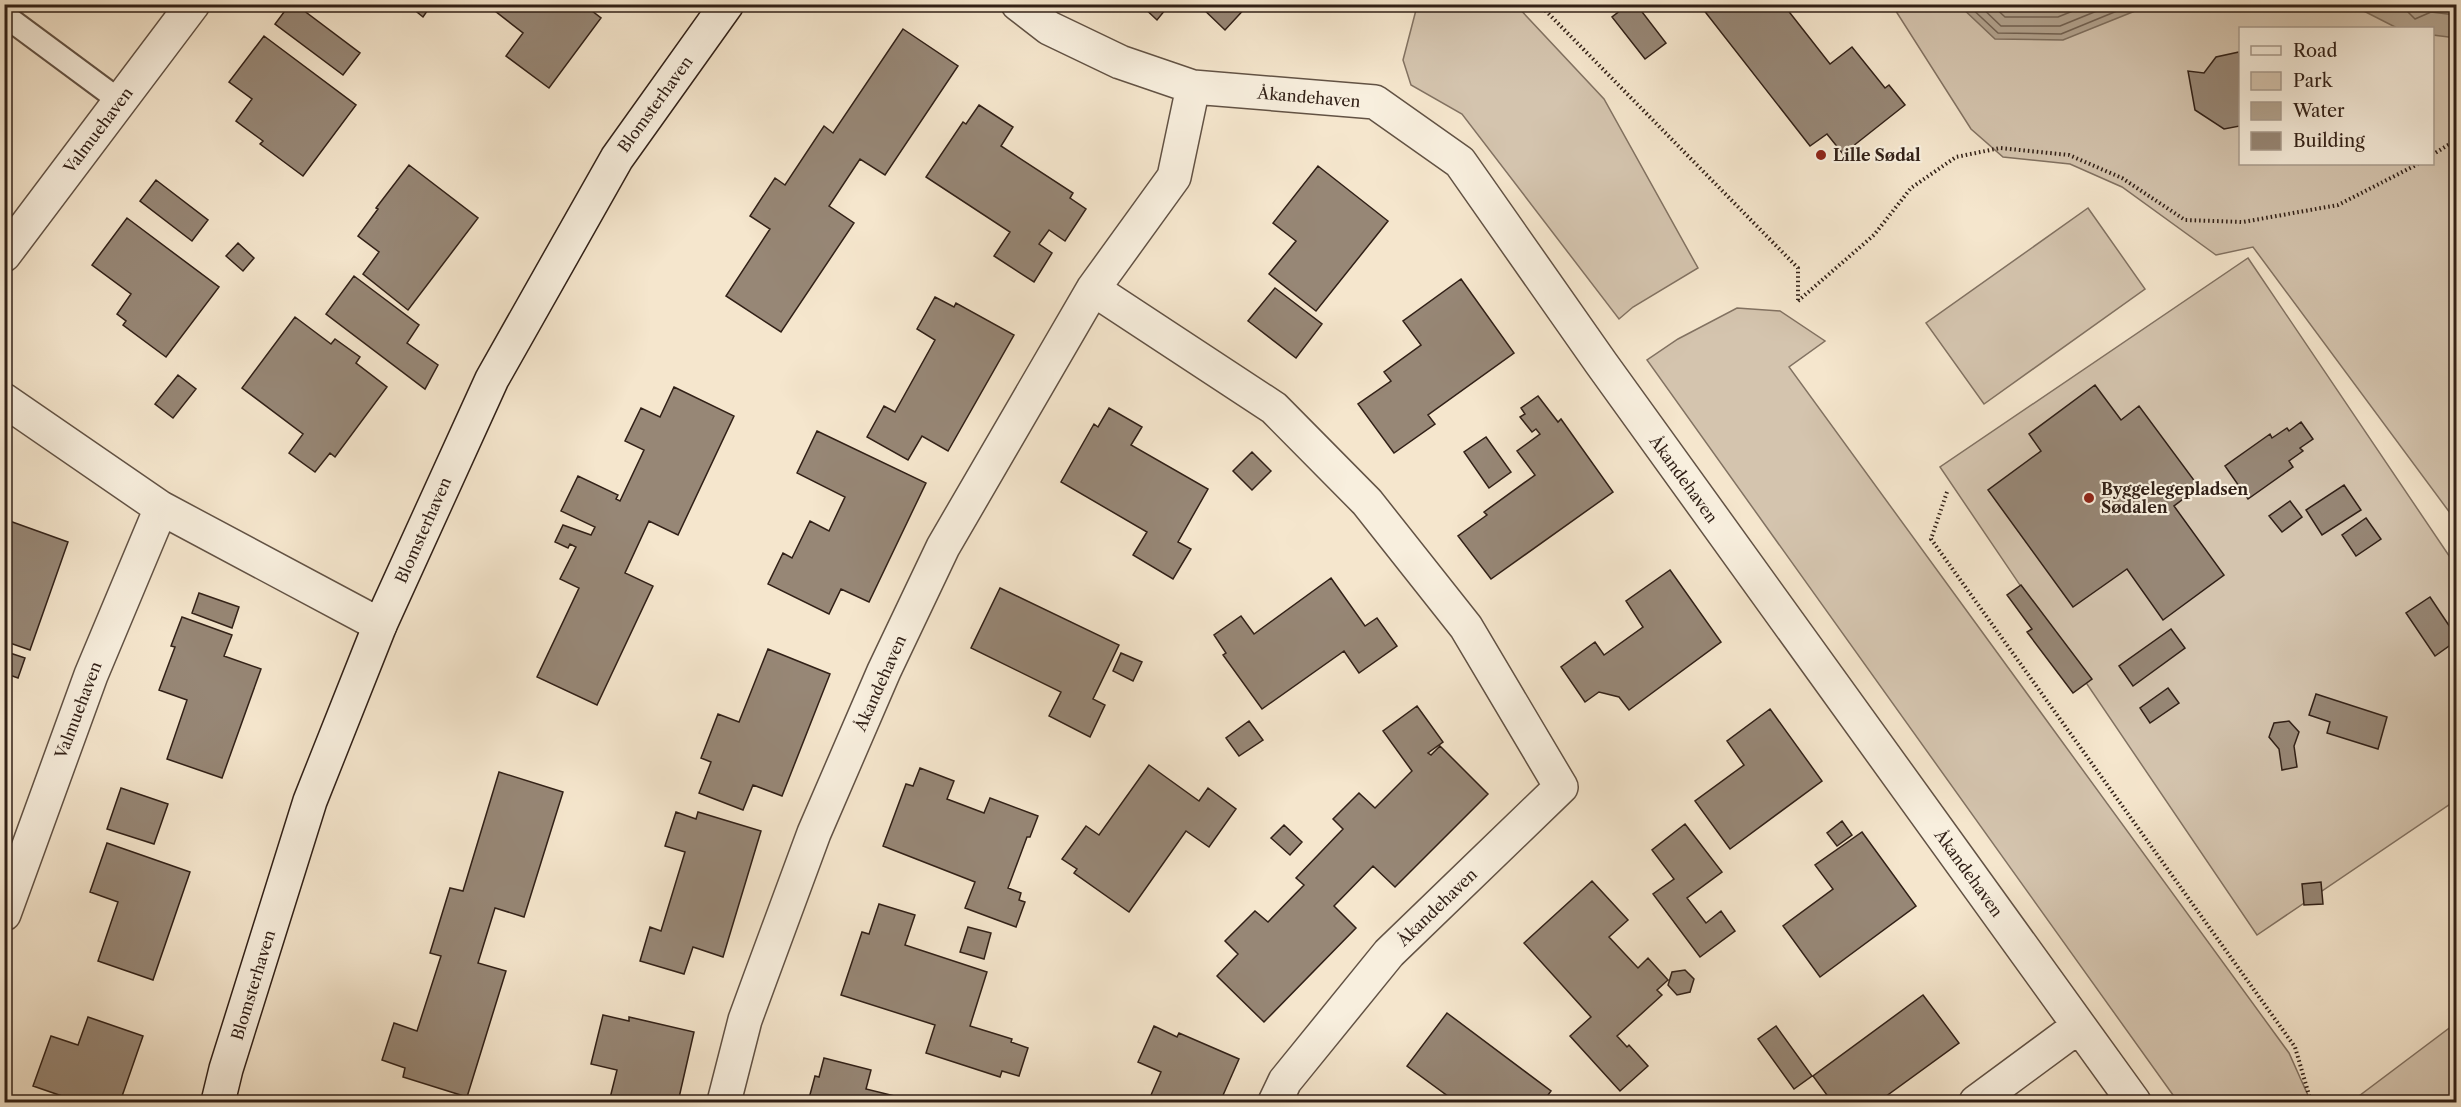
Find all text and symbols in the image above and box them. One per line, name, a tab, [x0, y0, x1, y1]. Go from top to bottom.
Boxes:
legend	[2239, 27, 2434, 165]
text: Road	[2293, 40, 2338, 62]
street label: Blomsterhaven	[613, 52, 697, 156]
text: Park	[2293, 70, 2334, 92]
street label: Åkandehaven	[1256, 82, 1361, 111]
street label: Valmuehaven	[59, 83, 137, 178]
text: Water	[2292, 100, 2345, 122]
text: Building	[2293, 130, 2365, 152]
place label: Lille Sødal	[1833, 145, 1921, 165]
marker: Lille Sødal	[1814, 148, 1828, 162]
street label: Åkandehaven	[1645, 431, 1722, 527]
street label: Blomsterhaven	[391, 474, 455, 586]
place label: Byggelegepladsen Sødalen	[2101, 479, 2248, 517]
marker: Byggelegepladsen Sødalen	[2082, 491, 2096, 505]
street label: Åkandehaven	[849, 632, 910, 735]
street label: Valmuehaven	[50, 659, 106, 762]
street label: Åkandehaven	[1930, 825, 2007, 921]
street label: Åkandehaven	[1392, 864, 1481, 951]
street label: Blomsterhaven	[227, 928, 279, 1042]

